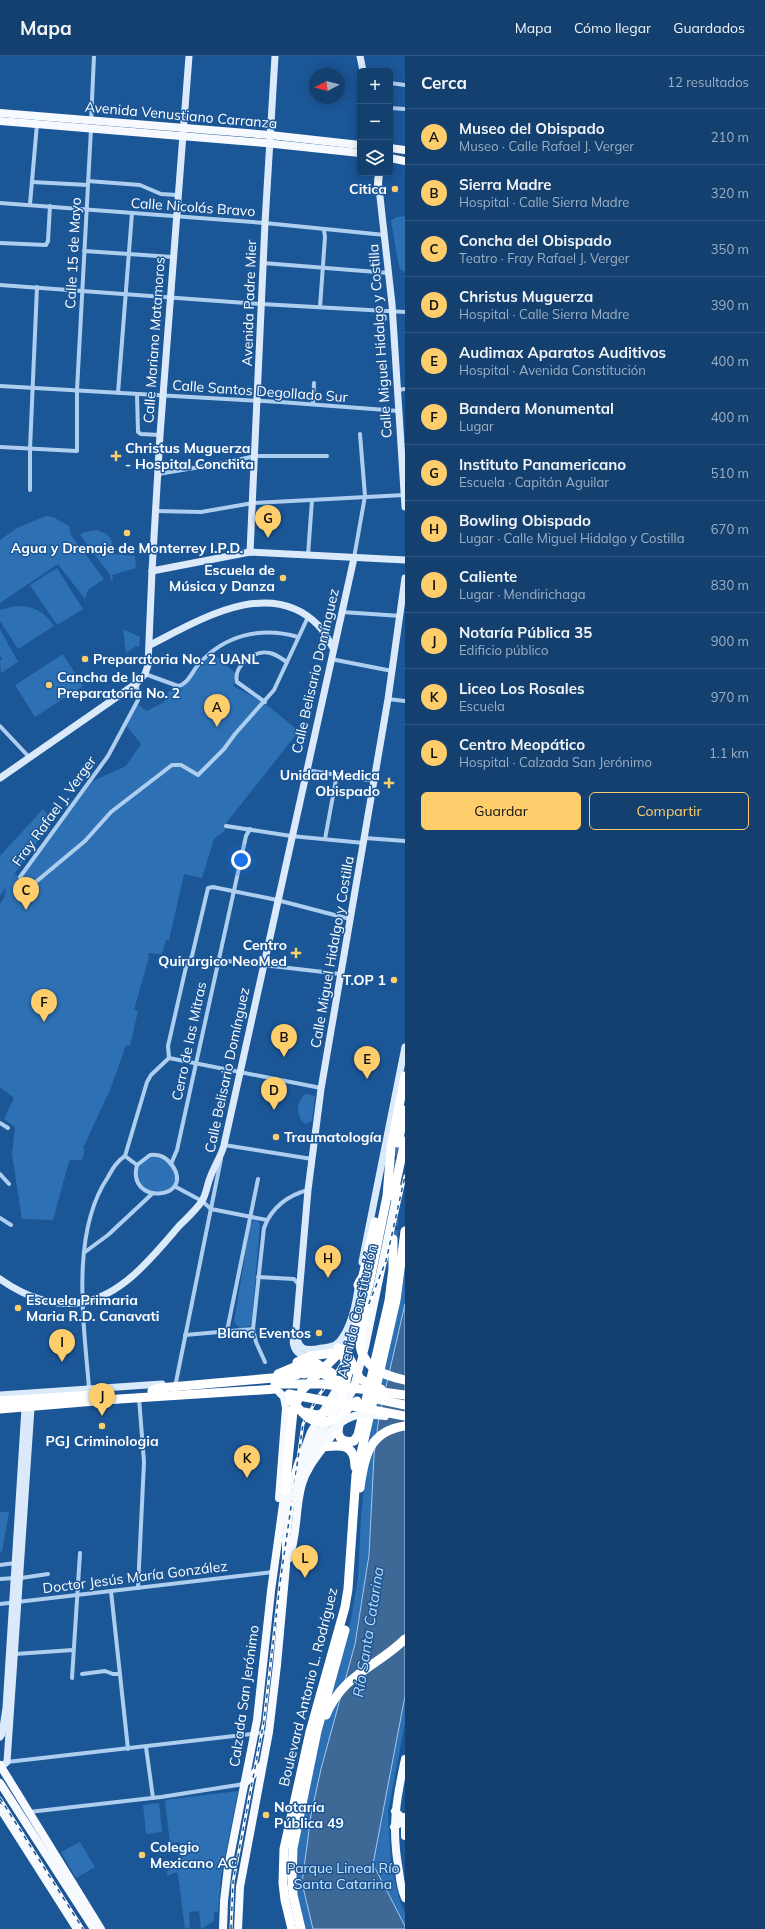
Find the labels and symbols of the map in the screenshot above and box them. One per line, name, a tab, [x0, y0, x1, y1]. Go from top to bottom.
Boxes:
north arrow	[309, 68, 345, 104]
street label: Avenida Venustiano Carranza	[84, 98, 278, 132]
place label: Citica	[349, 180, 387, 198]
marker: Citica	[390, 184, 400, 194]
street label: Calle Nicolás Bravo	[130, 194, 256, 220]
street label: Calle 15 de Mayo	[61, 197, 85, 309]
street label: Avenida Padre Mier	[238, 238, 260, 367]
street label: Calle Miguel Hidalgo y Costilla	[364, 243, 396, 439]
street label: Calle Mariano Matamoros	[139, 256, 169, 424]
street label: Calle Santos Degollado Sur	[172, 376, 349, 406]
place label: Christus Muguerza - Hospital Conchita	[125, 439, 254, 473]
marker: Christus Muguerza - Hospital Conchita	[110, 450, 122, 462]
pin: G	[255, 505, 281, 538]
marker: Agua y Drenaje de Monterrey I.P.D.	[122, 528, 132, 538]
place label: Agua y Drenaje de Monterrey I.P.D.	[11, 539, 243, 557]
place label: Escuela de Música y Danza	[169, 561, 275, 595]
marker: Escuela de Música y Danza	[278, 573, 288, 583]
street label: Calle Belisario Domínguez	[287, 587, 343, 755]
place label: Preparatoria No. 2 UANL	[93, 650, 259, 668]
marker: Preparatoria No. 2 UANL	[80, 654, 90, 664]
place label: Cancha de la Preparatoria No. 2	[57, 668, 180, 702]
marker: Cancha de la Preparatoria No. 2	[44, 680, 54, 690]
pin: A	[204, 694, 230, 727]
street label: Fray Rafael J. Verger	[8, 752, 101, 870]
place label: Unidad Medica Obispado	[280, 766, 380, 800]
marker: Unidad Medica Obispado	[383, 777, 395, 789]
your location	[231, 850, 251, 870]
street label: Calle Miguel Hidalgo y Costilla	[306, 855, 358, 1049]
pin: C	[13, 877, 39, 910]
place label: Centro Quirurgico NeoMed	[158, 936, 287, 970]
marker: Centro Quirurgico NeoMed	[290, 947, 302, 959]
place label: T.OP 1	[343, 971, 386, 989]
marker: T.OP 1	[389, 975, 399, 985]
street label: Cerro de las Mitras	[168, 980, 210, 1102]
street label: Calle Belisario Domínguez	[201, 986, 253, 1154]
pin: F	[31, 989, 57, 1022]
pin: B	[271, 1024, 297, 1057]
pin: E	[354, 1046, 380, 1079]
pin: D	[261, 1077, 287, 1110]
place label: Traumatología	[284, 1128, 382, 1146]
marker: Traumatología	[271, 1132, 281, 1142]
street label: Avenida Constitución	[333, 1242, 381, 1380]
pin: H	[315, 1245, 341, 1278]
place label: Escuela Primaria Maria R.D. Canavati	[26, 1291, 160, 1325]
marker: Escuela Primaria Maria R.D. Canavati	[13, 1303, 23, 1313]
place label: Blanc Eventos	[217, 1324, 311, 1342]
marker: Blanc Eventos	[314, 1328, 324, 1338]
pin: I	[49, 1329, 75, 1362]
pin: J	[89, 1383, 115, 1416]
marker: PGJ Criminologia	[97, 1421, 107, 1431]
place label: PGJ Criminologia	[45, 1432, 159, 1450]
pin: K	[234, 1445, 260, 1478]
pin: L	[292, 1545, 318, 1578]
street label: Doctor Jesús María González	[42, 1557, 228, 1597]
water label: Río Santa Catarina	[348, 1565, 388, 1699]
street label: Boulevard Antonio L. Rodríguez	[275, 1586, 341, 1788]
street label: Calzada San Jerónimo	[225, 1624, 263, 1768]
place label: Notaría Pública 49	[274, 1798, 344, 1832]
marker: Notaría Pública 49	[261, 1810, 271, 1820]
place label: Colegio Mexicano AC	[150, 1838, 237, 1872]
marker: Colegio Mexicano AC	[137, 1850, 147, 1860]
park label: Parque Lineal Río Santa Catarina	[286, 1859, 400, 1893]

